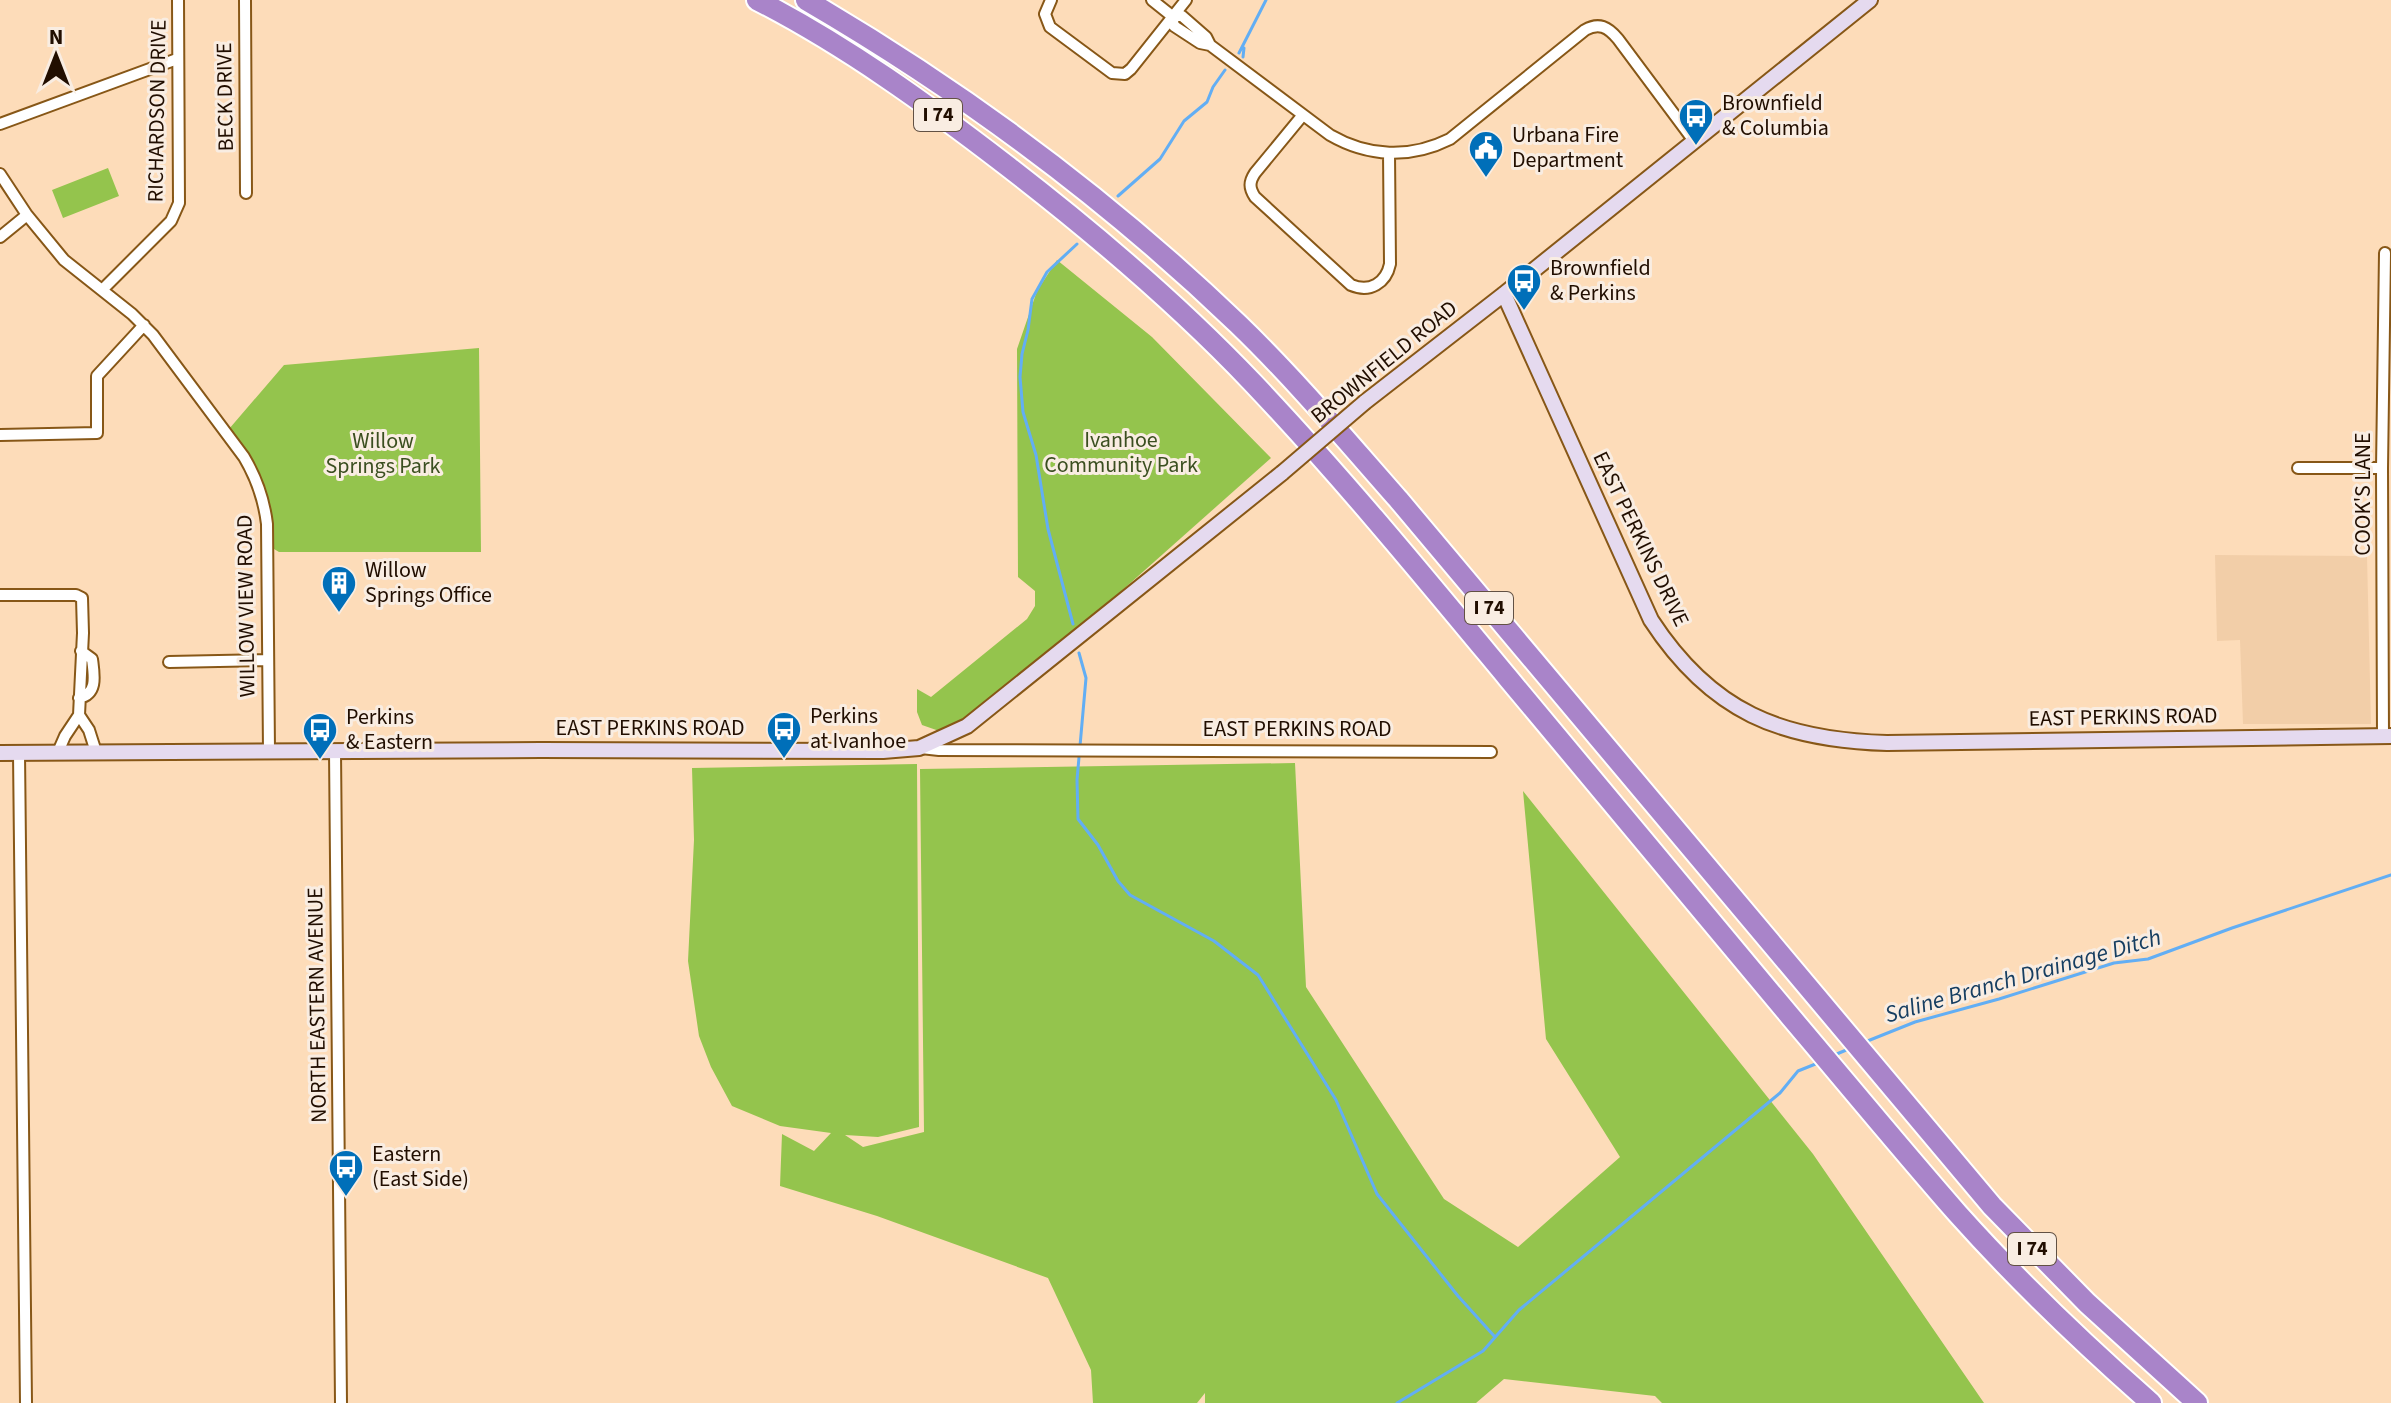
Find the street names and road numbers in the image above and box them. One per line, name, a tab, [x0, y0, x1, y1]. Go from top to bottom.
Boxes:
street label: RICHARDSON DRIVE	[139, 19, 175, 203]
street label: BECK DRIVE	[208, 42, 242, 152]
road number: I 74	[914, 99, 962, 131]
street label: BROWNFIELD ROAD	[1304, 293, 1464, 431]
street label: COOK'S LANE	[2347, 432, 2379, 556]
street label: EAST PERKINS DRIVE	[1585, 446, 1697, 632]
street label: WILLOW VIEW ROAD	[228, 514, 264, 698]
road number: I 74	[1465, 592, 1513, 624]
street label: EAST PERKINS ROAD	[2028, 699, 2218, 735]
street label: EAST PERKINS ROAD	[556, 712, 744, 744]
street label: EAST PERKINS ROAD	[1203, 713, 1391, 745]
street label: NORTH EASTERN AVENUE	[299, 887, 335, 1123]
road number: I 74	[2008, 1233, 2056, 1265]

